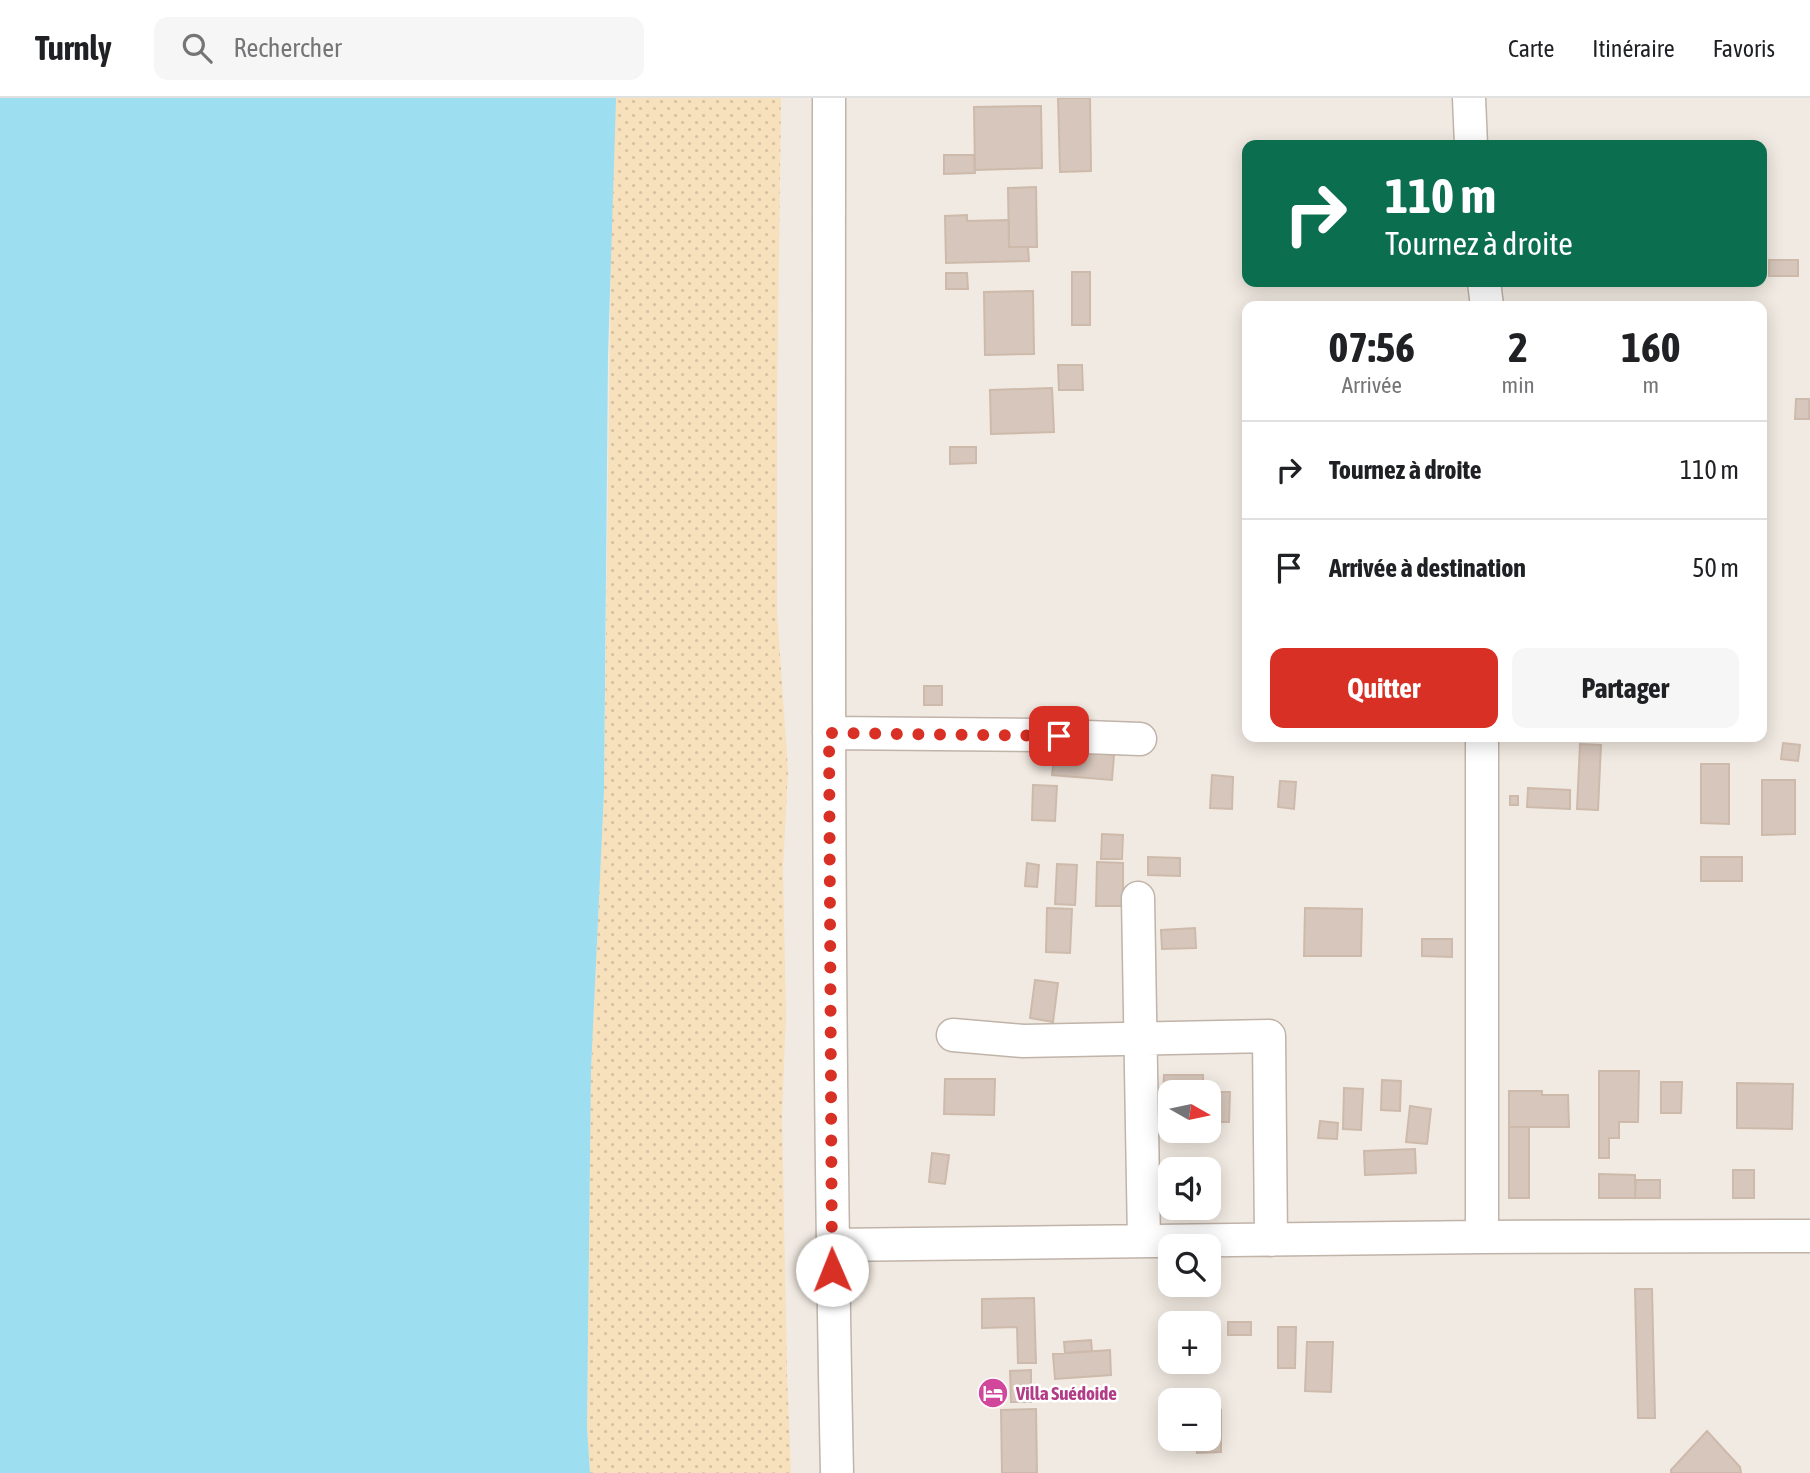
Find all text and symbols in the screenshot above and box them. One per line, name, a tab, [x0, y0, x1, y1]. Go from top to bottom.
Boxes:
search box	[154, 17, 644, 80]
text: Turnly	[35, 29, 112, 67]
icon: search	[178, 29, 216, 67]
text: Rechercher	[234, 33, 342, 63]
text: Carte	[1508, 35, 1554, 62]
text: Itinéraire	[1592, 35, 1675, 62]
text: Favoris	[1713, 35, 1775, 62]
text: 110 m	[1385, 167, 1496, 223]
icon: right	[1270, 168, 1361, 259]
text: Tournez à droite	[1385, 225, 1573, 262]
text: 07:56	[1329, 323, 1415, 371]
text: 2	[1508, 323, 1528, 371]
text: 160	[1621, 323, 1680, 371]
text: Arrivée	[1342, 372, 1402, 398]
text: min	[1502, 372, 1535, 398]
text: m	[1643, 372, 1659, 398]
icon: right	[1270, 451, 1308, 489]
text: Tournez à droite	[1329, 455, 1482, 485]
text: 110 m	[1680, 455, 1739, 485]
icon: arrive	[1270, 549, 1308, 587]
text: Arrivée à destination	[1329, 553, 1526, 583]
text: 50 m	[1692, 553, 1739, 583]
button: Quitter	[1270, 648, 1498, 728]
button: Partager	[1512, 648, 1739, 728]
pin	[1029, 706, 1089, 766]
icon: arrive	[1040, 717, 1078, 755]
north arrow	[1158, 1080, 1222, 1143]
map controls	[1158, 1080, 1221, 1451]
button: sound	[1158, 1157, 1221, 1220]
position arrow	[795, 1233, 869, 1307]
button: search	[1158, 1234, 1221, 1297]
button: +	[1158, 1311, 1221, 1374]
hotel icon: Villa Suédoide	[976, 1376, 1010, 1410]
place label: Villa Suédoide	[1015, 1382, 1117, 1404]
button: −	[1158, 1388, 1221, 1451]

